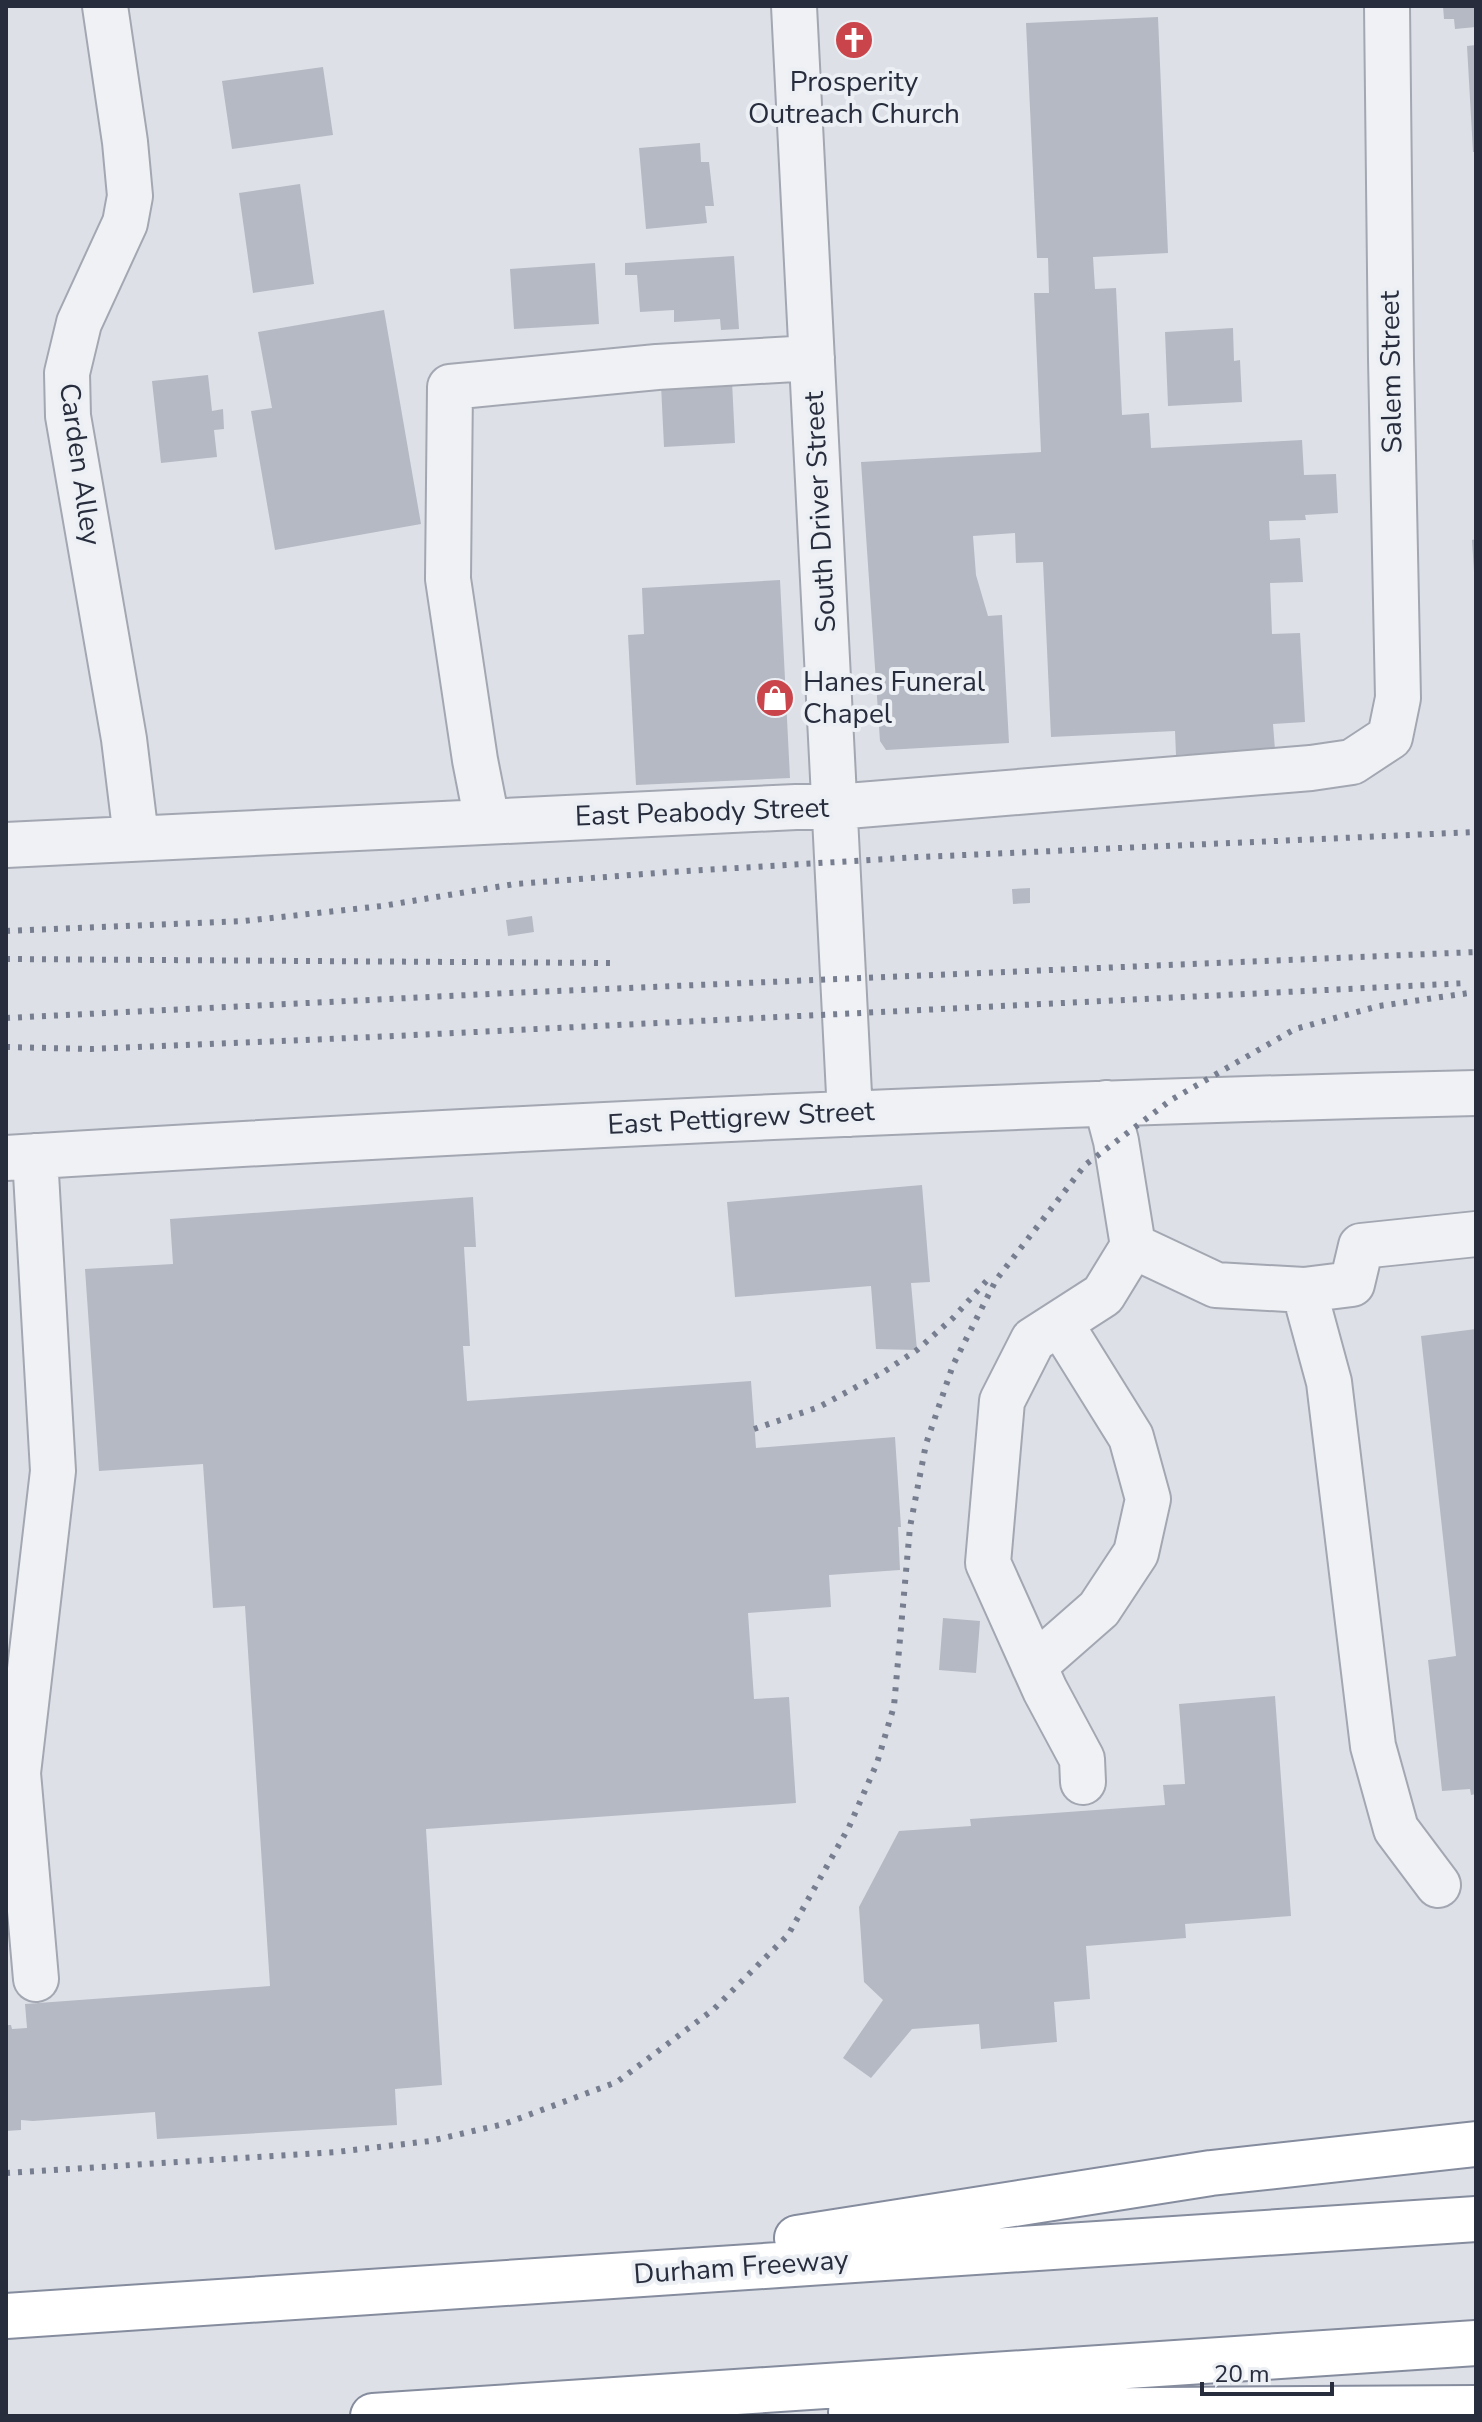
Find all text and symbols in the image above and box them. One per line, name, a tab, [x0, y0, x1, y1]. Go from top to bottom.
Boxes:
church icon: Prosperity Outreach Church	[833, 19, 875, 61]
place label: Prosperity Outreach Church	[748, 63, 960, 133]
street label: Salem Street	[1371, 290, 1411, 454]
street label: Carden Alley	[50, 380, 110, 548]
street label: South Driver Street	[795, 390, 845, 634]
place label: Hanes Funeral Chapel	[803, 663, 986, 733]
shop icon: Hanes Funeral Chapel	[754, 677, 796, 719]
street label: East Peabody Street	[574, 789, 830, 835]
street label: East Pettigrew Street	[607, 1092, 876, 1144]
street label: Durham Freeway	[632, 2240, 850, 2293]
scale bar	[1202, 2346, 1332, 2396]
text: 20 m	[1214, 2358, 1270, 2390]

